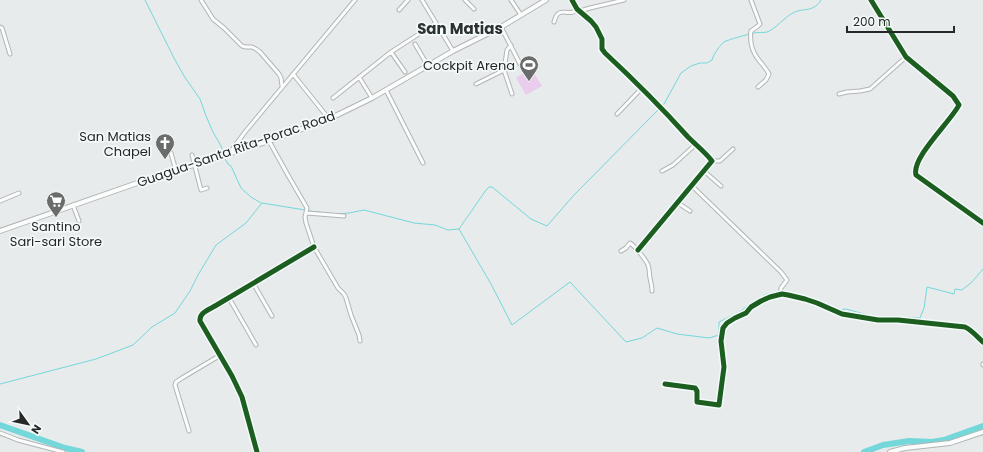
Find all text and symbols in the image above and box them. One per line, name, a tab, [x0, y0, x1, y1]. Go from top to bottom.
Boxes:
scale bar	[847, 8, 954, 34]
text: 200 m	[853, 13, 891, 30]
district label: San Matias	[417, 18, 503, 39]
sports icon: Cockpit Arena	[518, 54, 540, 82]
place label: Cockpit Arena	[423, 56, 515, 75]
street label: Guagua-Santa Rita-Porac Road	[134, 106, 338, 192]
place label: San Matias Chapel	[79, 127, 151, 161]
church icon: San Matias Chapel	[154, 132, 176, 160]
supermarket icon: Santino Sari-sari Store	[45, 190, 67, 218]
place label: Santino Sari-sari Store	[10, 217, 102, 251]
north arrow	[8, 404, 48, 444]
text: N	[27, 422, 45, 437]

